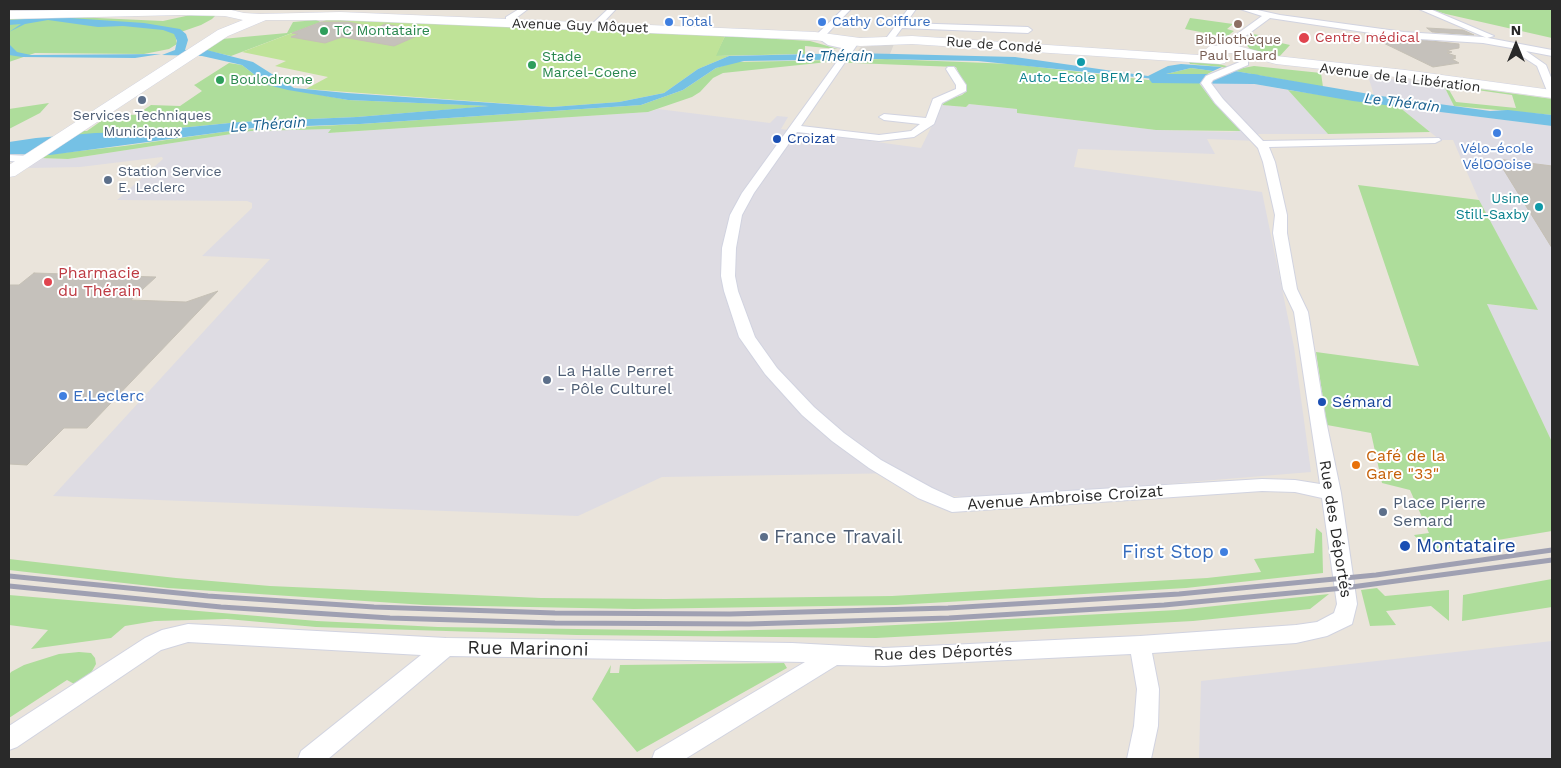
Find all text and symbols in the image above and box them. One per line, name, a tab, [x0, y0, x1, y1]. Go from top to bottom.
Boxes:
place label: Total	[679, 14, 712, 30]
place label: Cathy Coiffure	[832, 14, 931, 30]
street label: Avenue Guy Môquet	[512, 15, 648, 37]
marker: Total	[663, 16, 675, 28]
marker: Cathy Coiffure	[816, 16, 828, 28]
marker: Bibliothèque Paul Eluard	[1232, 18, 1244, 30]
north arrow	[1491, 20, 1541, 70]
text: N	[1511, 22, 1521, 38]
place label: TC Montataire	[334, 23, 430, 39]
marker: TC Montataire	[318, 25, 330, 37]
place label: Centre médical	[1315, 30, 1419, 46]
marker: Centre médical	[1297, 31, 1311, 45]
place label: Bibliothèque Paul Eluard	[1195, 32, 1281, 64]
street label: Rue de Condé	[946, 33, 1042, 57]
water label: Le Thérain	[797, 48, 873, 66]
place label: Stade Marcel-Coene	[542, 49, 637, 82]
marker: Auto-Ecole BFM 2	[1075, 56, 1087, 68]
marker: Stade Marcel-Coene	[526, 59, 538, 71]
street label: Avenue de la Libération	[1319, 60, 1481, 96]
place label: Auto-Ecole BFM 2	[1019, 70, 1143, 86]
place label: Boulodrome	[230, 72, 313, 88]
marker: Boulodrome	[214, 74, 226, 86]
water label: Le Thérain	[1363, 89, 1441, 117]
marker: Services Techniques Municipaux	[136, 94, 148, 106]
place label: Services Techniques Municipaux	[73, 108, 211, 140]
water label: Le Thérain	[230, 113, 306, 137]
marker: Vélo-école VélOOoise	[1491, 127, 1503, 139]
place label: Croizat	[787, 131, 835, 147]
marker: Croizat	[771, 133, 783, 145]
place label: Vélo-école VélOOoise	[1460, 141, 1534, 174]
place label: Station Service E. Leclerc	[118, 164, 222, 196]
marker: Station Service E. Leclerc	[102, 174, 114, 186]
place label: Usine Still-Saxby	[1456, 191, 1529, 223]
marker: Usine Still-Saxby	[1533, 201, 1545, 213]
place label: Pharmacie du Thérain	[58, 263, 141, 301]
marker: Pharmacie du Thérain	[42, 276, 54, 288]
place label: La Halle Perret - Pôle Culturel	[557, 361, 674, 399]
marker: La Halle Perret - Pôle Culturel	[541, 374, 553, 386]
place label: E.Leclerc	[73, 386, 144, 406]
marker: E.Leclerc	[57, 390, 69, 402]
place label: Sémard	[1332, 392, 1392, 412]
marker: Sémard	[1316, 396, 1328, 408]
place label: Café de la Gare "33"	[1366, 446, 1445, 484]
street label: Rue des Déportés	[1315, 459, 1355, 599]
marker: Café de la Gare "33"	[1350, 459, 1362, 471]
street label: Avenue Ambroise Croizat	[966, 482, 1164, 514]
place label: Place Pierre Semard	[1393, 493, 1486, 531]
marker: Place Pierre Semard	[1377, 506, 1389, 518]
place label: France Travail	[774, 526, 902, 548]
marker: France Travail	[758, 531, 770, 543]
place label: Montataire	[1416, 535, 1516, 557]
marker: Montataire	[1398, 539, 1412, 553]
place label: First Stop	[1122, 541, 1214, 563]
marker: First Stop	[1218, 546, 1230, 558]
street label: Rue Marinoni	[467, 637, 589, 661]
street label: Rue des Déportés	[873, 641, 1013, 665]

